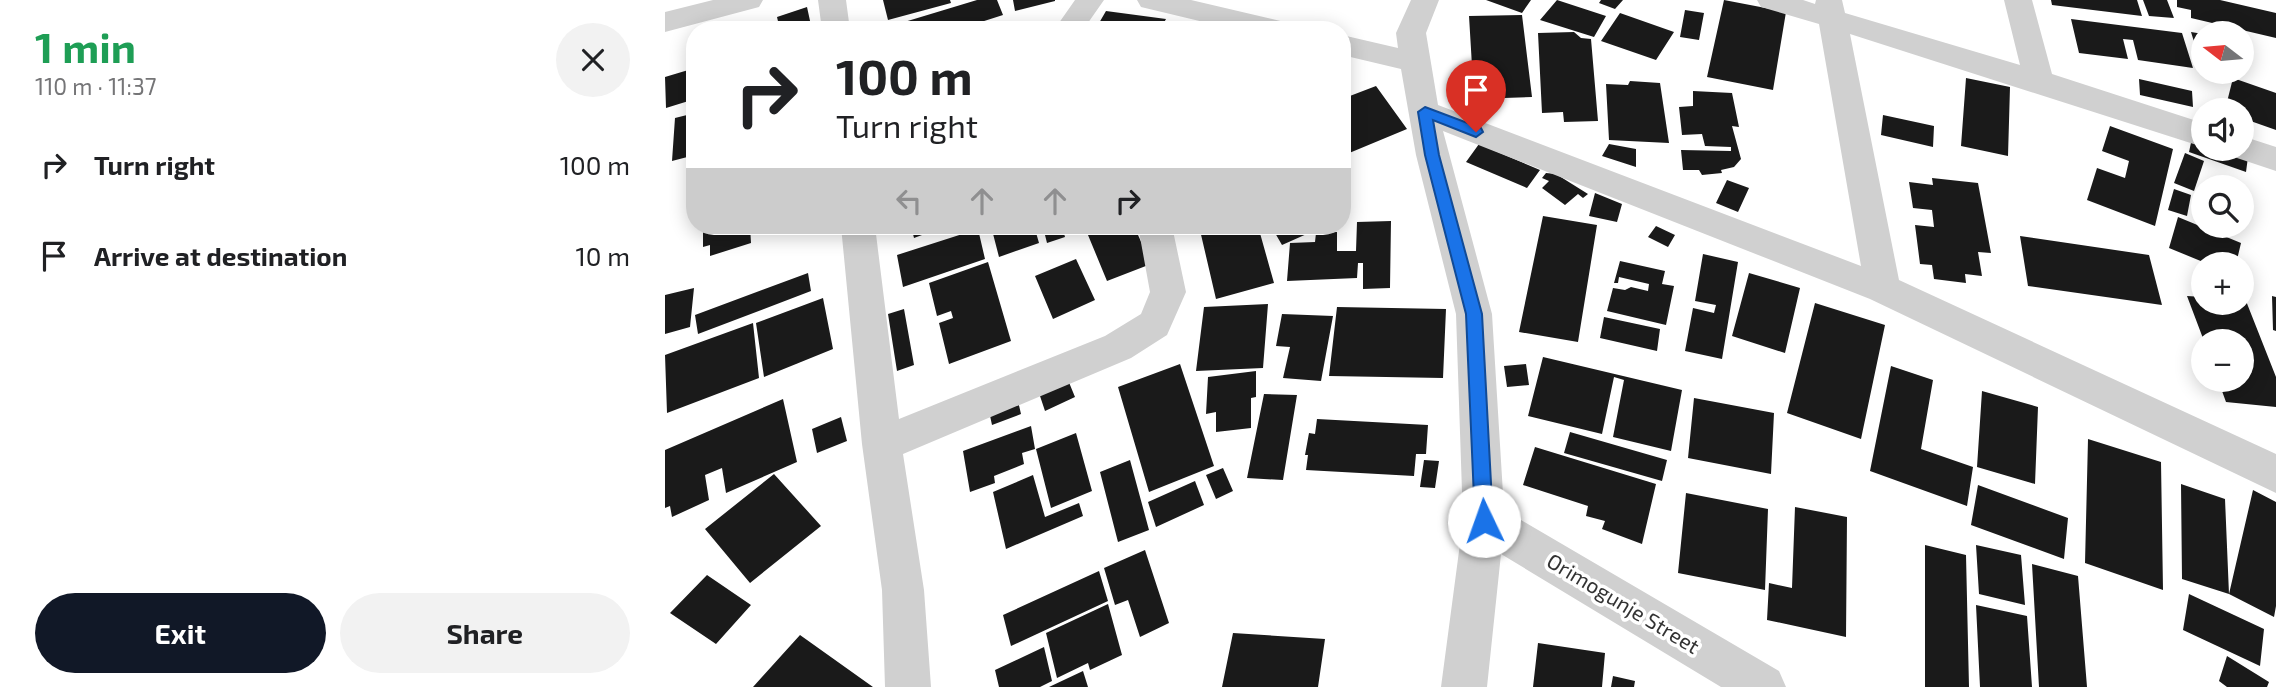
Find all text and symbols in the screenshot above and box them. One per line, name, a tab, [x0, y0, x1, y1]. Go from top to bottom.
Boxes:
text: 1 min	[35, 21, 136, 71]
north arrow	[2191, 21, 2254, 84]
map controls	[2191, 21, 2254, 392]
button: close	[556, 23, 630, 97]
text: 100 m	[836, 46, 973, 105]
icon: right	[721, 49, 812, 140]
pin	[1446, 60, 1506, 132]
icon: arrive	[1457, 71, 1495, 109]
text: 110 m · 11:37	[35, 72, 156, 100]
button: sound	[2191, 98, 2254, 161]
text: Turn right	[836, 106, 978, 144]
icon: right	[35, 146, 73, 184]
text: Turn right	[94, 149, 215, 180]
text: 100 m	[560, 149, 630, 180]
button: search	[2191, 175, 2254, 238]
icon: left	[890, 182, 928, 220]
icon: ahead	[963, 182, 1001, 220]
icon: ahead	[1036, 182, 1074, 220]
icon: right	[1109, 182, 1147, 220]
icon: arrive	[35, 237, 73, 275]
text: Arrive at destination	[94, 240, 347, 271]
text: 10 m	[575, 240, 630, 271]
button: +	[2191, 252, 2254, 315]
button: −	[2191, 329, 2254, 392]
position arrow	[1447, 484, 1521, 558]
street label: Orimogunje Street	[1542, 547, 1705, 659]
button: Exit	[35, 593, 326, 673]
button: Share	[340, 593, 630, 673]

